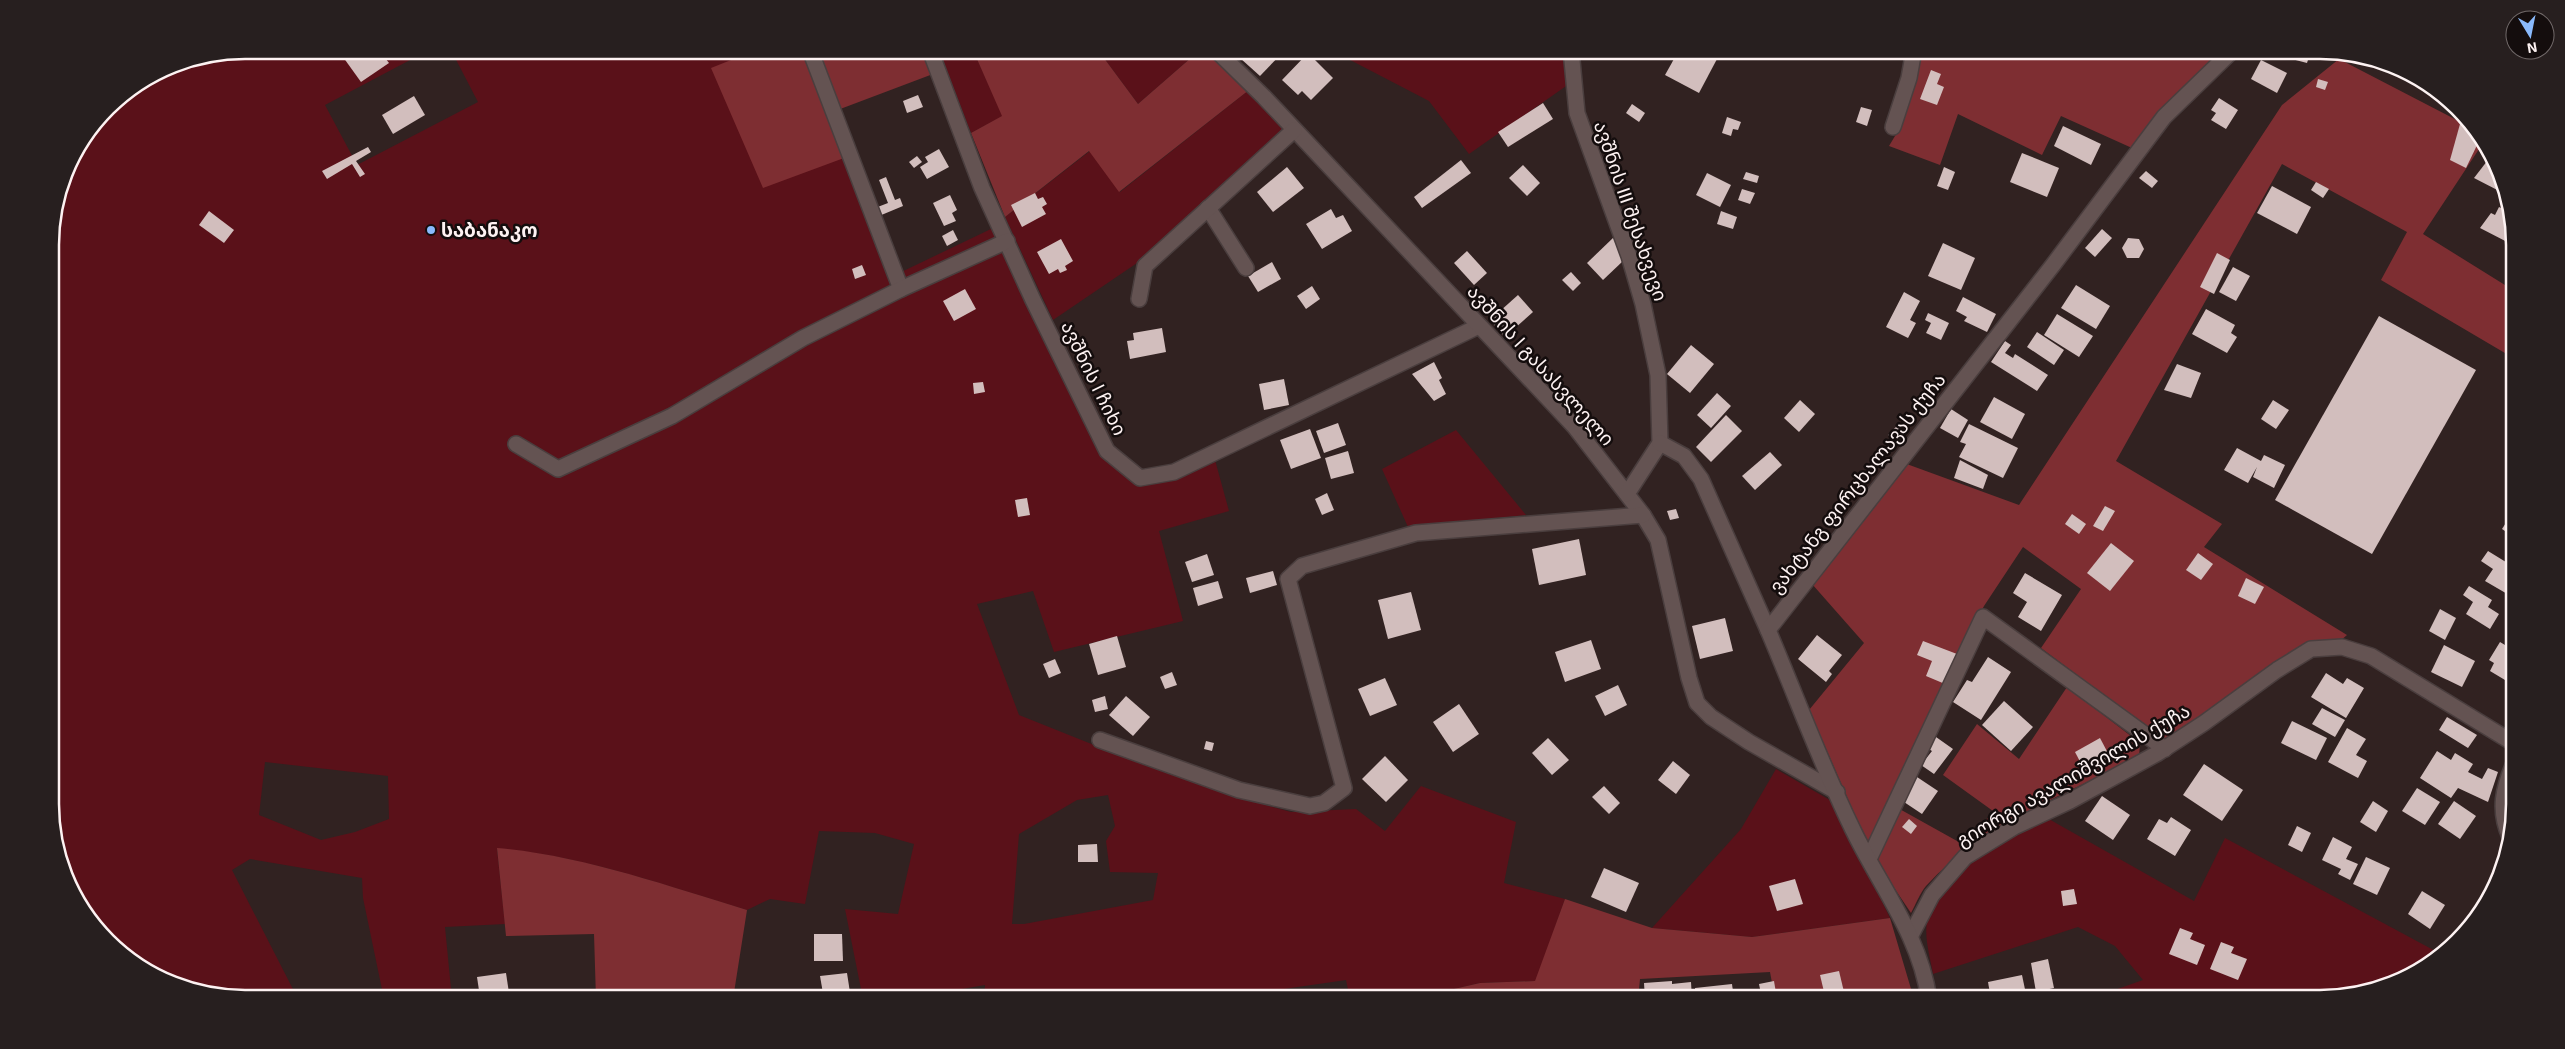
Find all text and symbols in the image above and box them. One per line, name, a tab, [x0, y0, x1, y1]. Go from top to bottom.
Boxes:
north arrow	[2505, 10, 2555, 60]
text: N	[2526, 39, 2539, 58]
street label: ავშნის III შესახვევი	[1589, 118, 1673, 304]
place label: საბანაკო	[441, 218, 538, 242]
marker: საბანაკო	[425, 224, 437, 236]
street label: ავშნის I გასასვლელი	[1462, 280, 1620, 451]
street label: ავშნის I ჩიხი	[1056, 317, 1132, 439]
street label: ვახტანგ ფირცხალავას ქუჩა	[1764, 368, 1951, 599]
street label: გიორგი ავალიშვილის ქუჩა	[1952, 698, 2195, 853]

